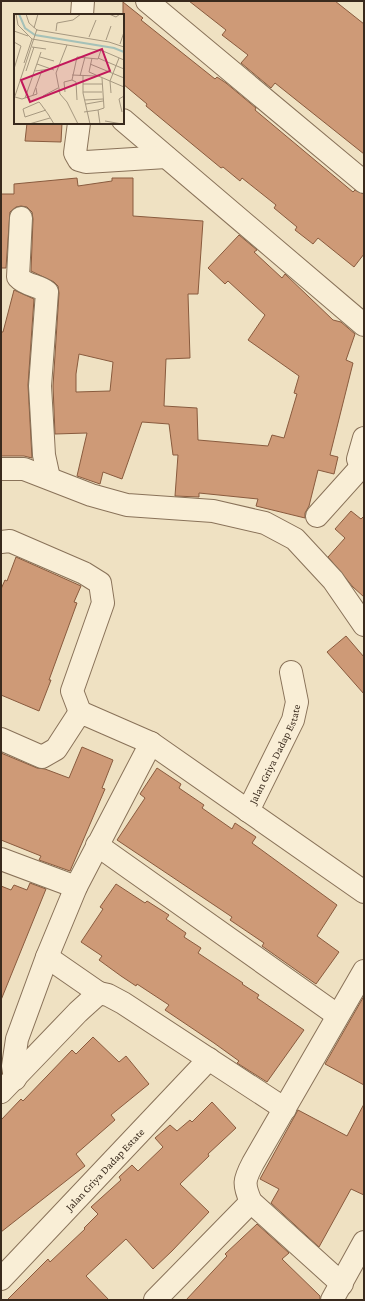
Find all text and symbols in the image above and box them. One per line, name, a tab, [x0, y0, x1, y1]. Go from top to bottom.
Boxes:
inset map	[14, 14, 124, 124]
street label: Jalan Griya Dadap Estate	[246, 703, 302, 807]
street label: Jalan Griya Dadap Estate	[62, 1125, 147, 1214]

